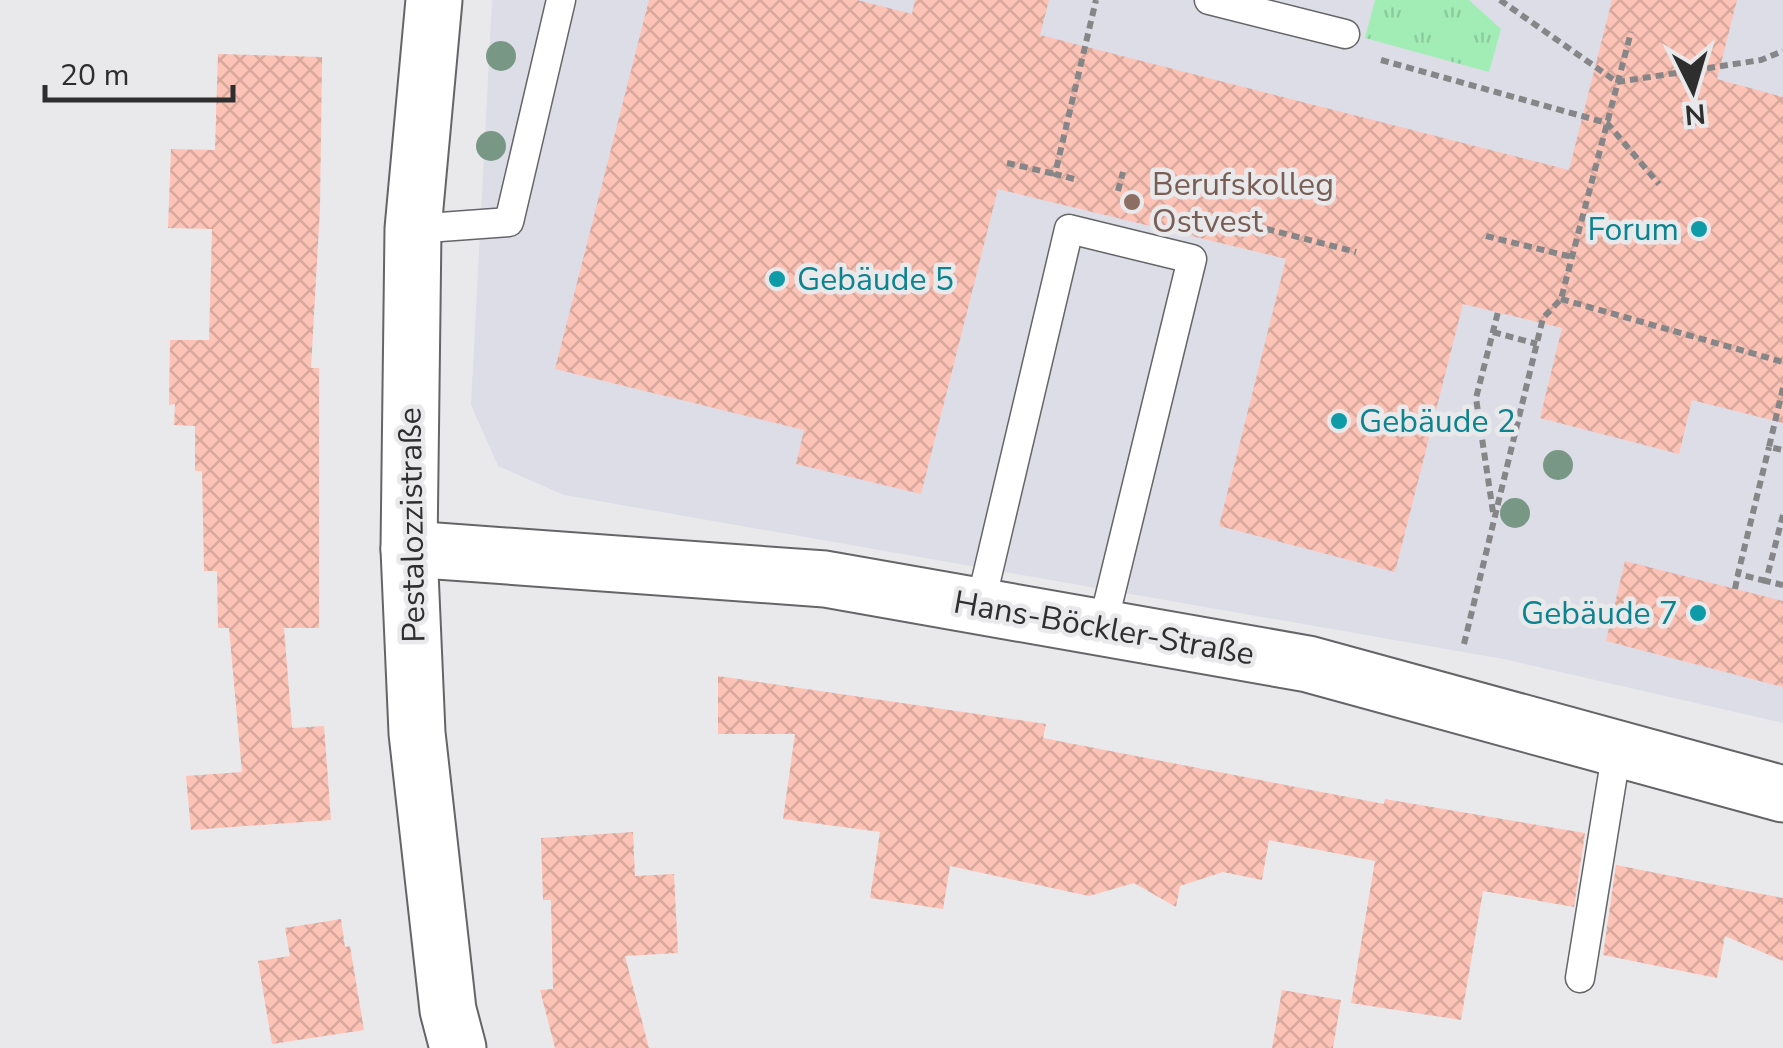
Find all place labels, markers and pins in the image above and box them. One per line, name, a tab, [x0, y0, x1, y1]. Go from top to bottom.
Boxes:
place label: Berufskolleg Ostvest	[1152, 163, 1334, 243]
marker: Berufskolleg Ostvest	[1121, 191, 1143, 213]
place label: Forum	[1587, 208, 1679, 251]
marker: Forum	[1688, 218, 1710, 240]
place label: Gebäude 5	[797, 258, 954, 301]
marker: Gebäude 5	[766, 268, 788, 290]
place label: Gebäude 2	[1359, 400, 1516, 443]
marker: Gebäude 2	[1328, 410, 1350, 432]
place label: Gebäude 7	[1521, 592, 1678, 635]
marker: Gebäude 7	[1687, 602, 1709, 624]

